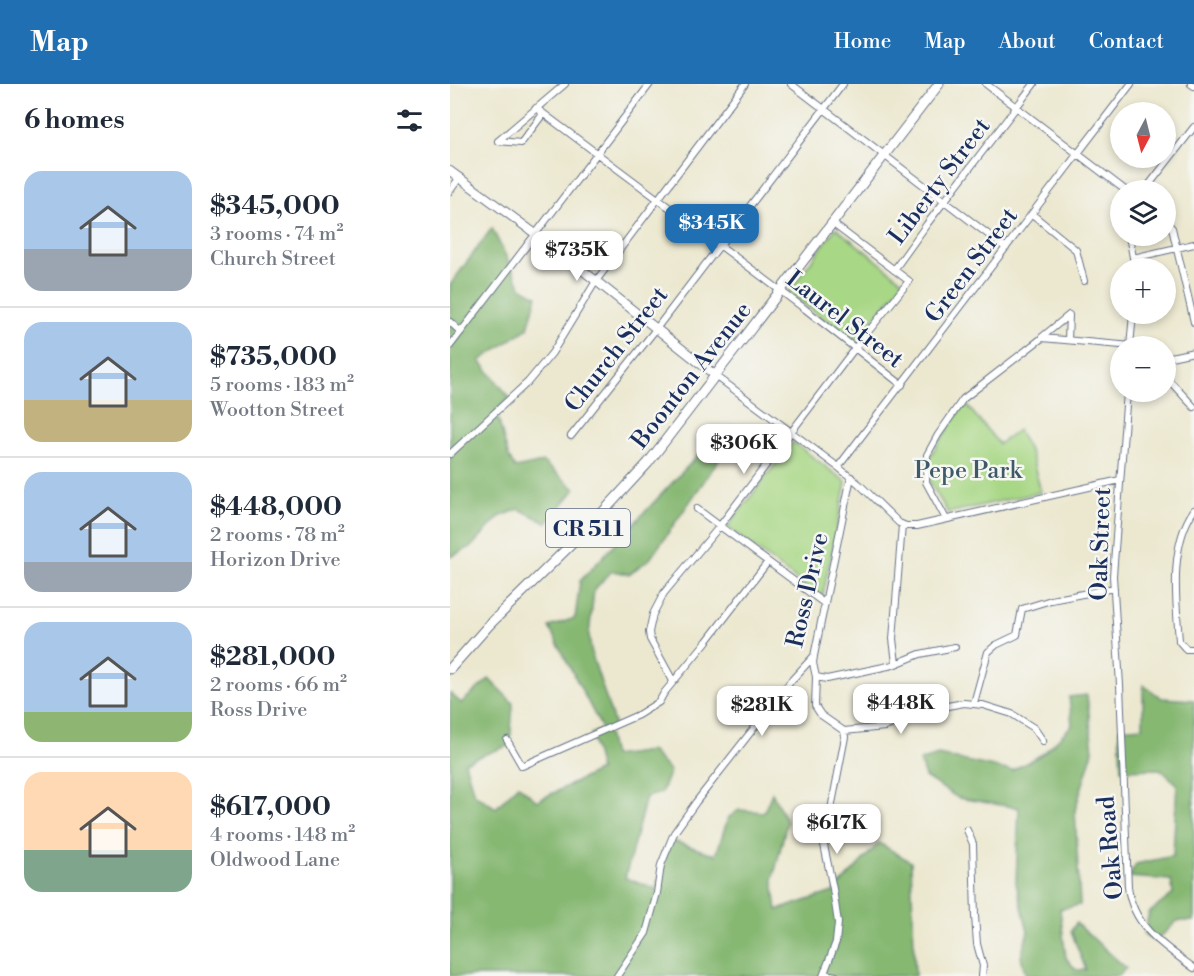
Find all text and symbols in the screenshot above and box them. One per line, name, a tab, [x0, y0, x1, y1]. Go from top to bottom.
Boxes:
text: Map	[30, 25, 89, 60]
text: Home	[834, 29, 891, 55]
text: Map	[924, 29, 966, 55]
text: About	[999, 29, 1056, 55]
text: Contact	[1089, 29, 1164, 55]
north arrow	[1110, 102, 1176, 168]
map controls	[1110, 102, 1176, 402]
text: 6 homes	[24, 104, 125, 136]
icon: filters	[393, 104, 426, 137]
street label: Liberty Street	[882, 112, 997, 251]
button: layers	[1110, 180, 1176, 246]
text: $345,000	[210, 190, 340, 222]
icon: home	[72, 195, 144, 267]
street label: Green Street	[919, 202, 1025, 329]
pin: $345K	[670, 204, 754, 255]
text: $345K	[679, 211, 745, 236]
text: 3 rooms · 74 m²	[210, 222, 343, 247]
pin: $735K	[535, 231, 619, 282]
text: $735K	[545, 238, 609, 263]
text: Church Street	[210, 247, 336, 272]
button: +	[1110, 258, 1176, 324]
street label: Laurel Street	[779, 264, 910, 375]
street label: Church Street	[559, 281, 675, 418]
street label: Boonton Avenue	[624, 296, 758, 456]
button: −	[1110, 336, 1176, 402]
text: $735,000	[210, 341, 337, 373]
icon: home	[72, 346, 144, 418]
text: 5 rooms · 183 m²	[210, 373, 354, 398]
text: Wootton Street	[210, 398, 345, 423]
pin: $306K	[702, 424, 786, 475]
text: $306K	[710, 431, 778, 456]
park label: Pepe Park	[914, 456, 1023, 486]
street label: Oak Street	[1084, 486, 1118, 601]
text: $448,000	[210, 491, 342, 523]
icon: home	[72, 496, 144, 568]
road number: CR 511	[546, 509, 630, 547]
text: 2 rooms · 78 m²	[210, 523, 345, 548]
street label: Ross Drive	[780, 530, 836, 651]
text: Horizon Drive	[210, 548, 341, 573]
text: $281,000	[210, 641, 335, 673]
icon: home	[72, 646, 144, 718]
text: 2 rooms · 66 m²	[210, 673, 347, 698]
pin: $448K	[859, 684, 943, 735]
pin: $281K	[720, 686, 804, 737]
text: $448K	[867, 691, 935, 716]
text: $281K	[731, 693, 793, 718]
text: Ross Drive	[210, 698, 307, 723]
text: $617,000	[210, 791, 331, 823]
street label: Oak Road	[1091, 794, 1130, 901]
icon: home	[72, 796, 144, 868]
pin: $617K	[795, 804, 879, 855]
text: $617K	[807, 811, 867, 836]
text: 4 rooms · 148 m²	[210, 823, 355, 848]
text: Oldwood Lane	[210, 848, 340, 873]

